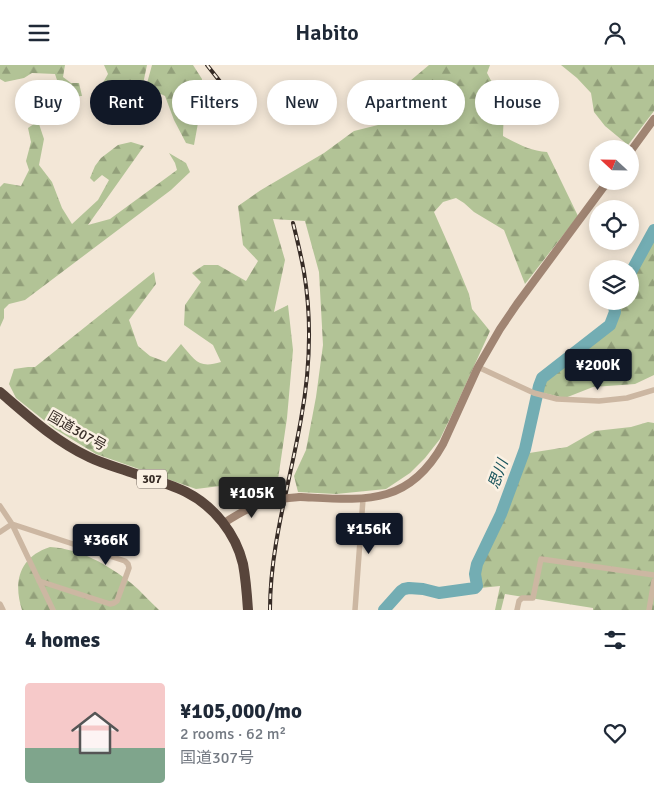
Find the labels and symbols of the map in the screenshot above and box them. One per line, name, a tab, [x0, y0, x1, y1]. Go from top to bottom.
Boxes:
north arrow	[589, 140, 639, 190]
pin: ¥200K	[563, 349, 633, 391]
street label: 国道307号	[45, 407, 109, 455]
water label: 思川	[484, 455, 512, 491]
road number: 307	[137, 469, 167, 489]
pin: ¥105K	[217, 477, 287, 519]
pin: ¥156K	[334, 513, 404, 555]
pin: ¥366K	[71, 523, 141, 566]

